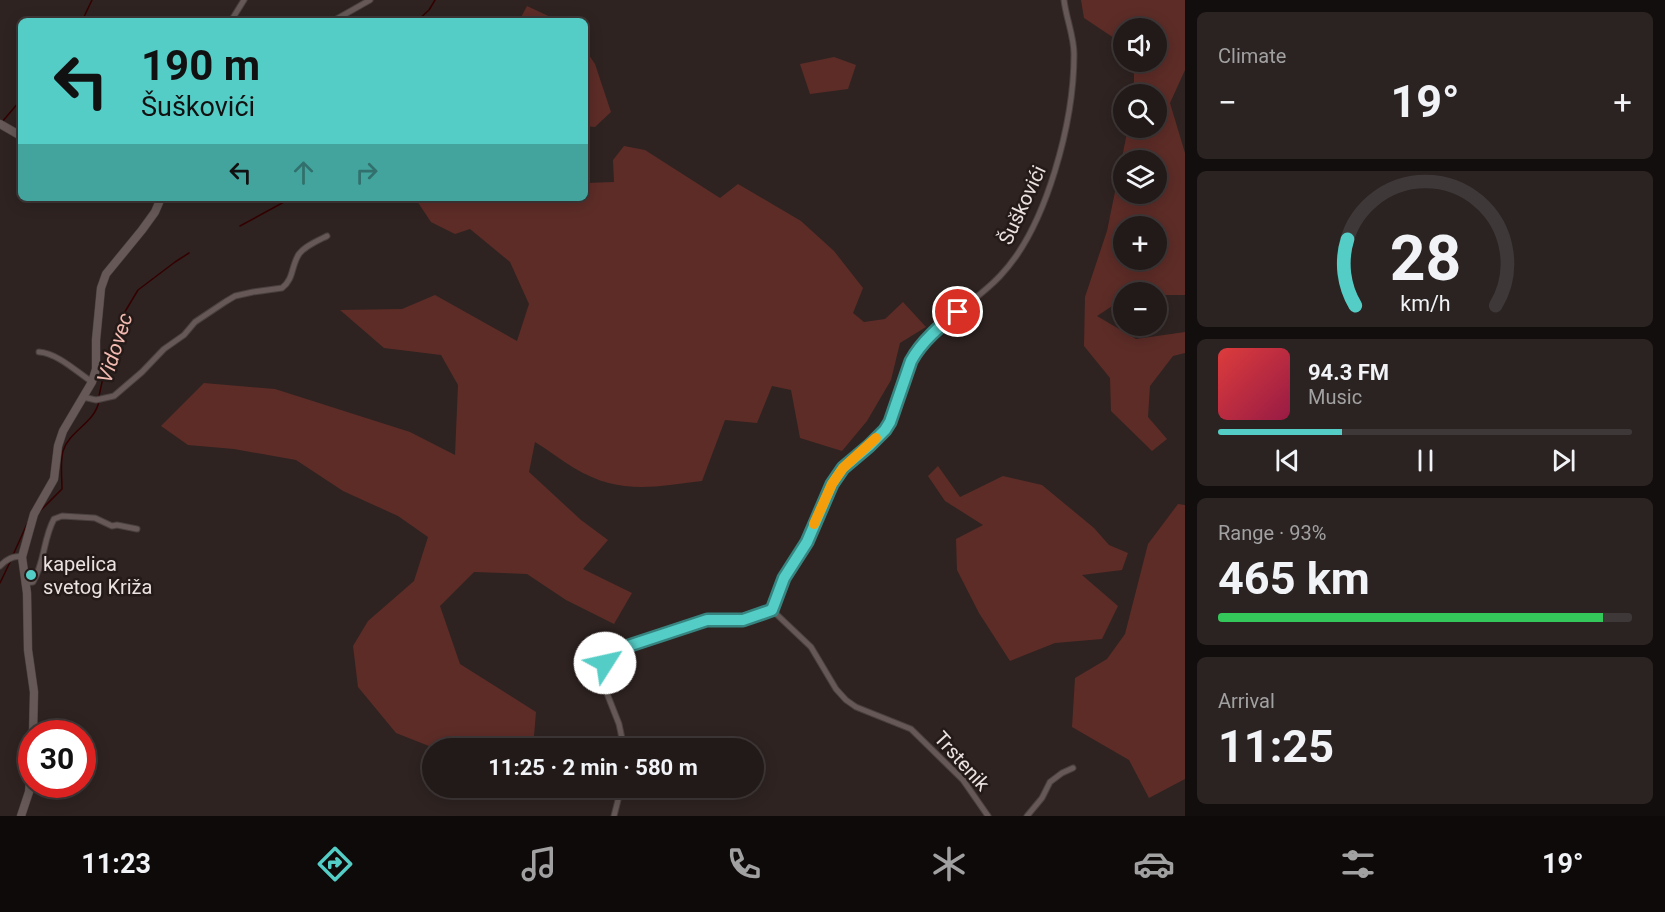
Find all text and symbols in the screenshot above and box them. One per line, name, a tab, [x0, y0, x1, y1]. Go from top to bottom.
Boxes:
map controls	[1113, 18, 1167, 336]
button: sound	[1113, 18, 1167, 72]
text: 190 m	[141, 41, 260, 90]
icon: left	[42, 42, 120, 120]
text: Climate	[1218, 44, 1286, 68]
text: 19°	[1390, 75, 1460, 128]
text: −	[1218, 83, 1237, 122]
text: +	[1613, 83, 1632, 122]
button: search	[1113, 84, 1167, 138]
text: Šuškovići	[141, 91, 255, 123]
button: layers	[1113, 150, 1167, 204]
icon: left	[224, 156, 257, 189]
icon: ahead	[287, 156, 320, 189]
icon: right	[350, 156, 383, 189]
street label: Šuškovići	[993, 162, 1051, 248]
button: +	[1113, 216, 1167, 270]
text: 28	[1389, 222, 1461, 295]
button: −	[1113, 282, 1167, 336]
pin	[932, 286, 983, 337]
text: km/h	[1400, 291, 1450, 316]
icon: arrive	[941, 295, 974, 328]
water label: Vidovec	[92, 310, 138, 386]
text: 94.3 FM	[1308, 360, 1389, 385]
text: Music	[1308, 385, 1362, 409]
icon: previous	[1271, 444, 1304, 477]
icon: pause	[1409, 444, 1442, 477]
icon: next	[1547, 444, 1580, 477]
text: Range · 93%	[1218, 521, 1326, 545]
place label: kapelica svetog Križa	[43, 552, 152, 599]
text: 465 km	[1218, 552, 1370, 605]
marker: kapelica svetog Križa	[24, 568, 38, 582]
position arrow	[573, 631, 637, 695]
text: Arrival	[1218, 689, 1275, 713]
speed limit sign: 30	[18, 720, 96, 798]
text: 11:25	[1218, 720, 1334, 773]
street label: Trstenik	[929, 726, 995, 796]
text: 11:25 · 2 min · 580 m	[488, 755, 698, 780]
icon: directions	[314, 843, 356, 885]
icon: music	[518, 843, 560, 885]
icon: phone	[723, 843, 765, 885]
icon: climate	[928, 843, 970, 885]
icon: car	[1133, 843, 1175, 885]
icon: filters	[1337, 843, 1379, 885]
text: 11:23	[81, 848, 151, 880]
text: 19°	[1542, 848, 1584, 880]

